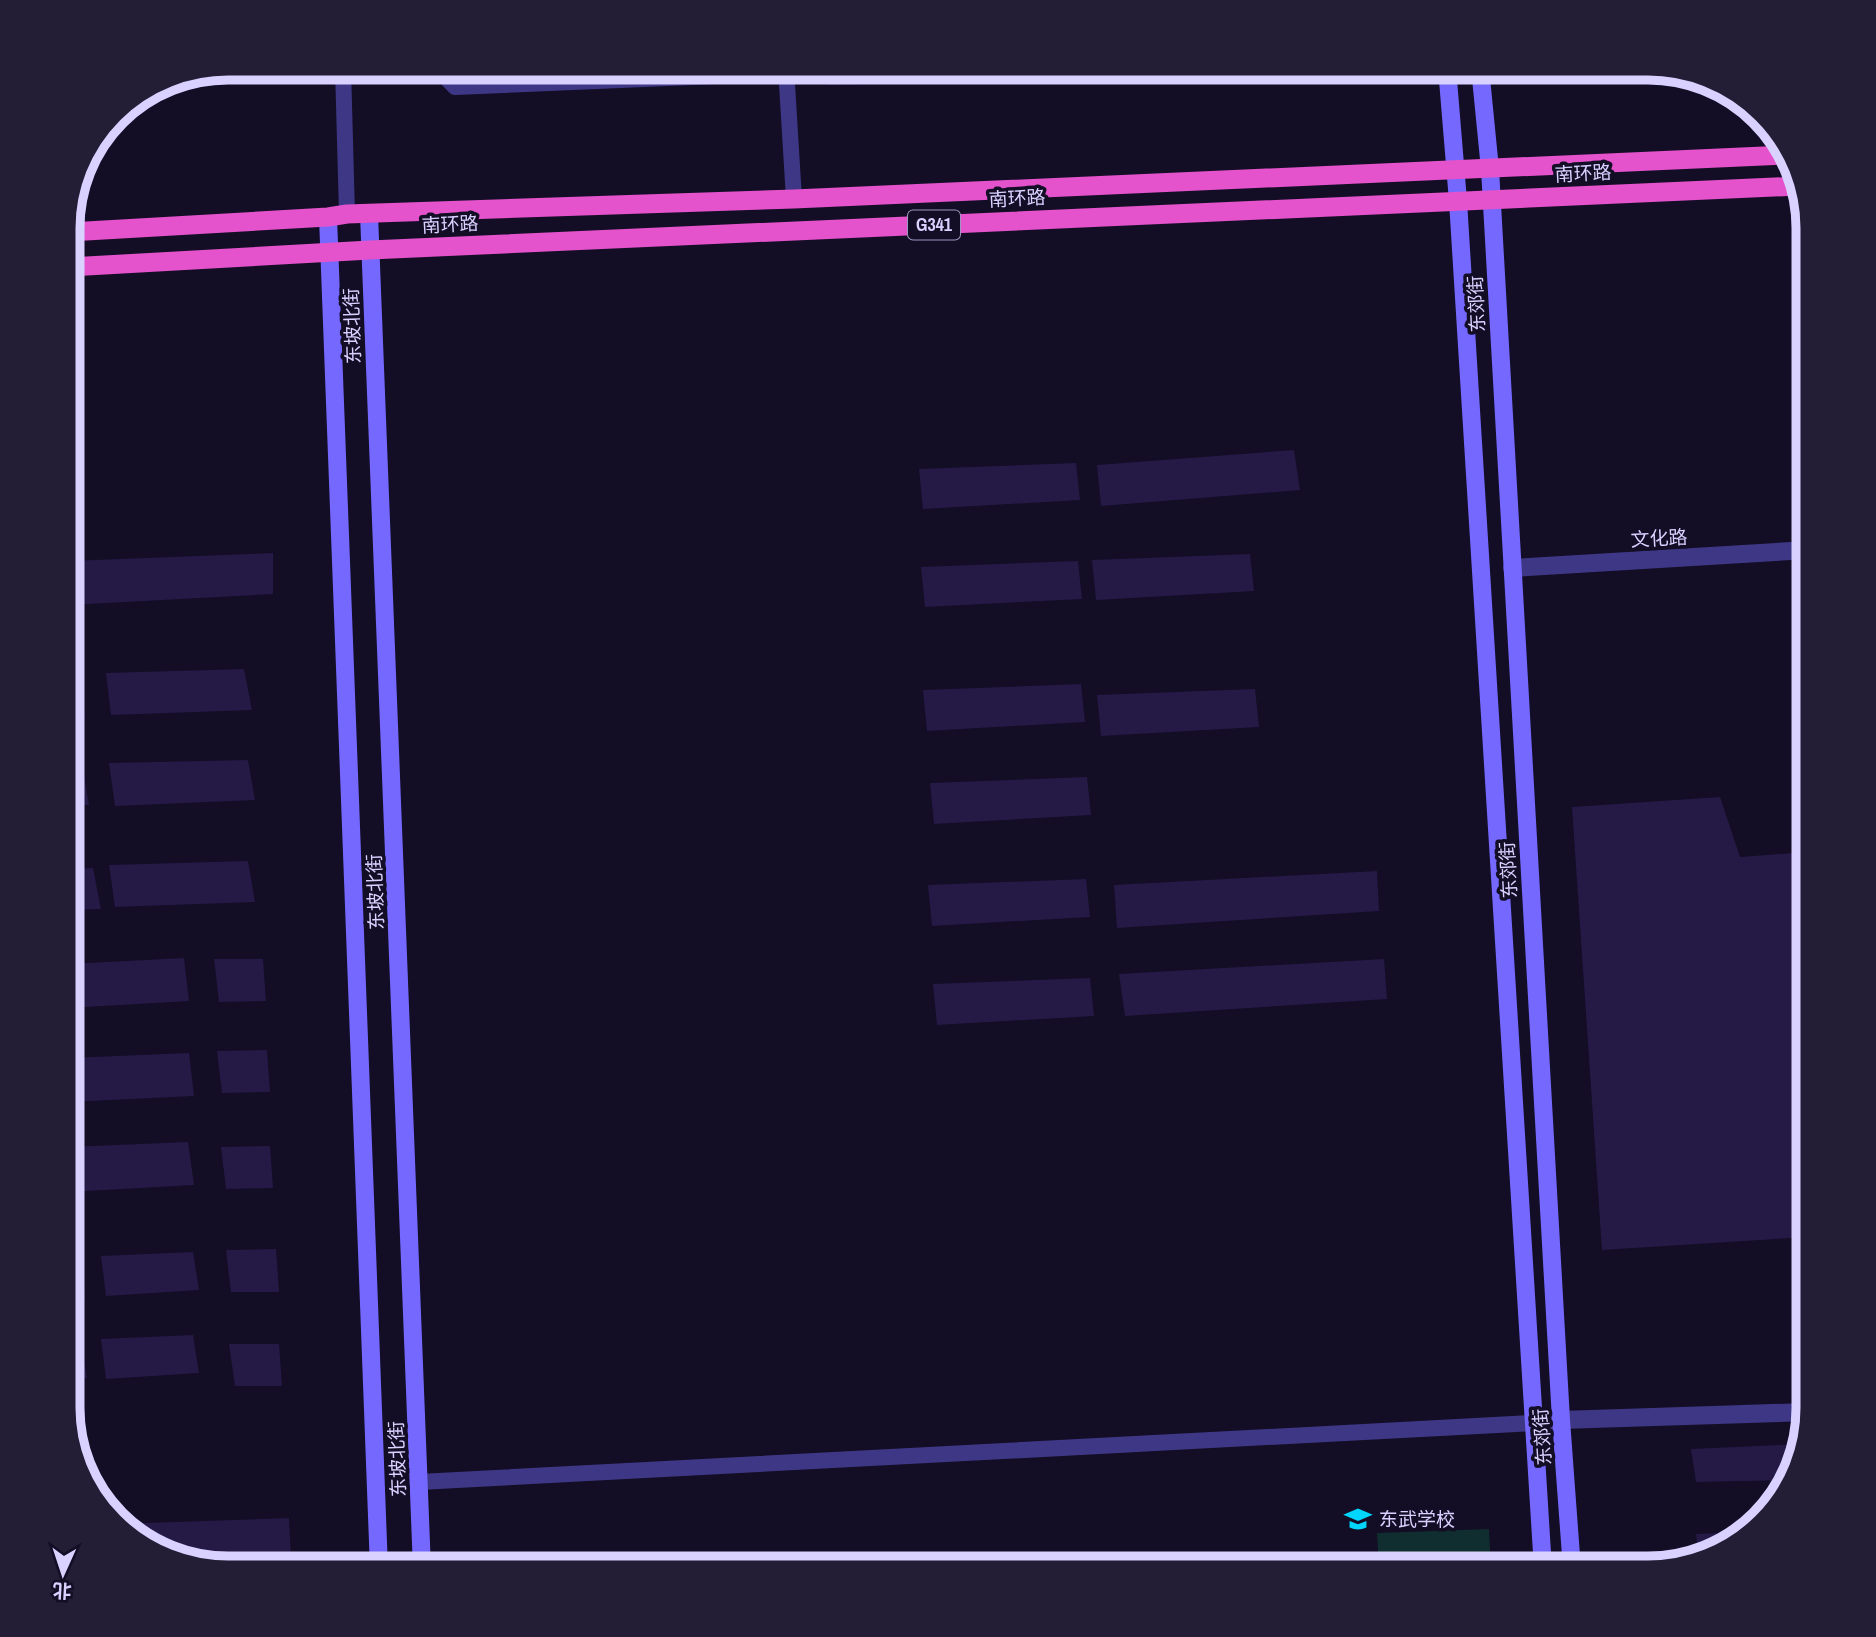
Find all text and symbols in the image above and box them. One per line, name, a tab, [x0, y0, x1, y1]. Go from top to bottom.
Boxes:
street label: 南环路	[1554, 159, 1612, 187]
street label: 南环路	[988, 184, 1046, 212]
street label: 南环路	[421, 210, 479, 238]
road number: G341	[908, 210, 960, 240]
street label: 东郊街	[1462, 275, 1490, 333]
street label: 东坡北街	[338, 288, 366, 364]
street label: 文化路	[1630, 524, 1688, 552]
street label: 东郊街	[1494, 841, 1522, 899]
street label: 东坡北街	[361, 854, 389, 930]
street label: 东郊街	[1527, 1408, 1557, 1466]
street label: 东坡北街	[383, 1421, 411, 1497]
school or university icon: 东武学校	[1343, 1504, 1373, 1534]
place label: 东武学校	[1379, 1506, 1455, 1532]
north arrow	[28, 1539, 98, 1609]
text: 北	[52, 1577, 72, 1604]

